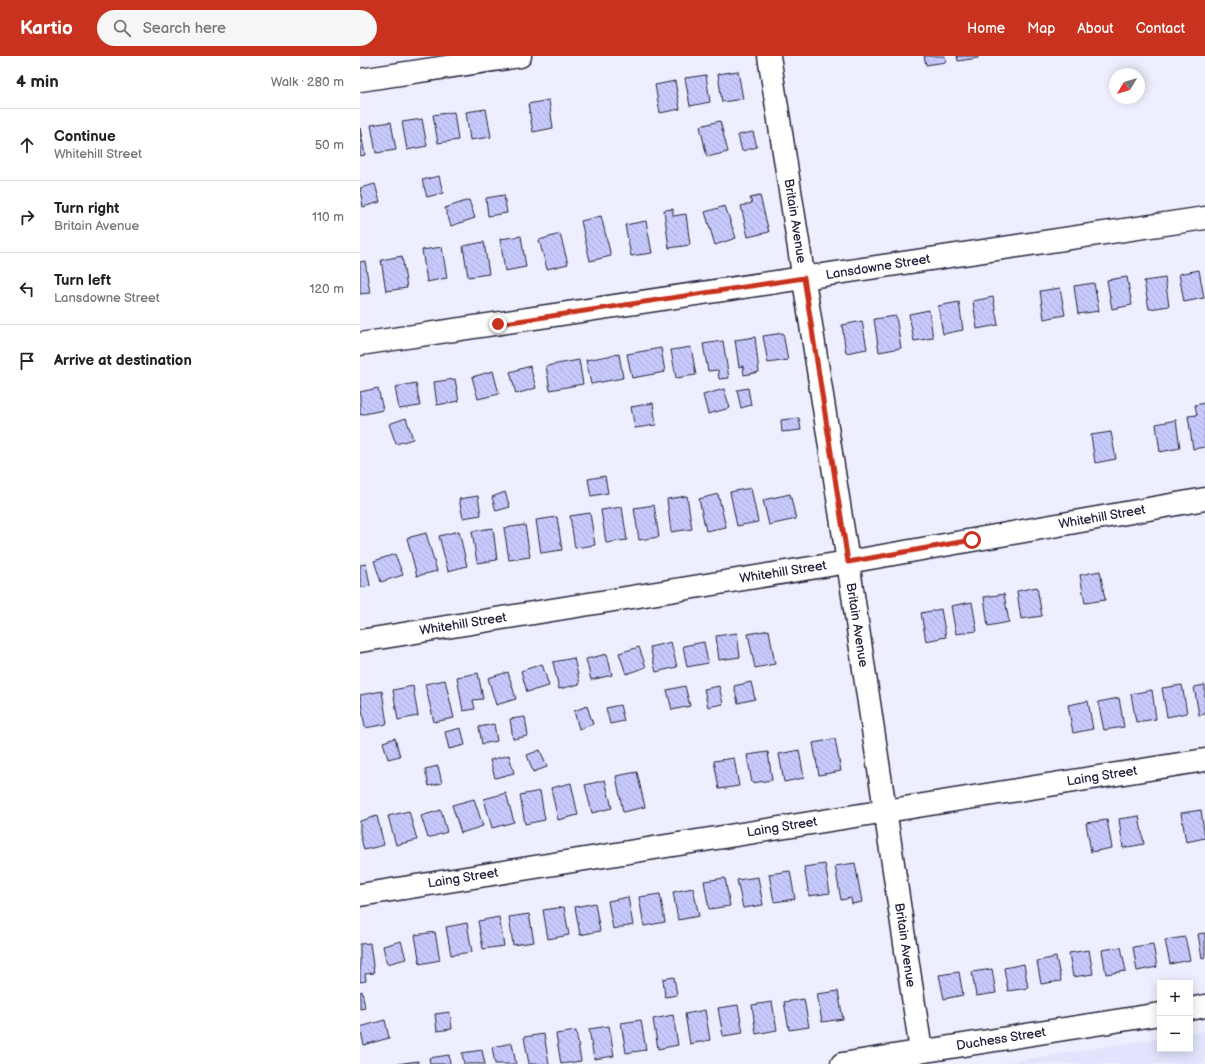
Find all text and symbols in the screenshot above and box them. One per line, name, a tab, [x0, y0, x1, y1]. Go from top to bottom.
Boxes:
search box	[97, 10, 377, 46]
text: Kartio	[20, 17, 73, 40]
icon: search	[111, 17, 133, 39]
text: Search here	[143, 19, 226, 38]
text: Home	[967, 20, 1005, 37]
text: Map	[1027, 20, 1055, 37]
text: About	[1077, 20, 1114, 37]
text: Contact	[1136, 20, 1185, 37]
north arrow	[1109, 68, 1145, 104]
text: 4 min	[16, 72, 59, 92]
text: Walk · 280 m	[271, 74, 344, 90]
text: Continue	[54, 127, 116, 146]
icon: ahead	[16, 134, 38, 156]
text: 50 m	[315, 137, 344, 153]
text: Whitehill Street	[54, 146, 142, 162]
street label: Britain Avenue	[780, 178, 810, 265]
text: Turn right	[54, 199, 119, 218]
icon: right	[16, 206, 38, 228]
text: 110 m	[312, 209, 344, 225]
text: Britain Avenue	[54, 218, 139, 234]
street label: Lansdowne Street	[825, 251, 931, 283]
text: Turn left	[54, 271, 111, 290]
icon: left	[16, 278, 38, 300]
text: 120 m	[309, 281, 344, 297]
text: Lansdowne Street	[54, 290, 160, 306]
route end	[489, 315, 507, 333]
icon: arrive	[16, 350, 38, 372]
text: Arrive at destination	[54, 351, 192, 370]
street label: Whitehill Street	[1057, 501, 1147, 533]
route start	[963, 531, 981, 549]
street label: Whitehill Street	[738, 557, 828, 587]
street label: Britain Avenue	[842, 582, 872, 669]
street label: Whitehill Street	[418, 609, 508, 639]
street label: Laing Street	[1066, 763, 1138, 789]
street label: Laing Street	[746, 814, 818, 840]
street label: Laing Street	[427, 865, 499, 891]
street label: Britain Avenue	[891, 902, 919, 989]
map controls	[1157, 980, 1193, 1052]
button: +	[1157, 980, 1193, 1016]
button: −	[1157, 1016, 1193, 1052]
street label: Duchess Street	[955, 1024, 1047, 1054]

